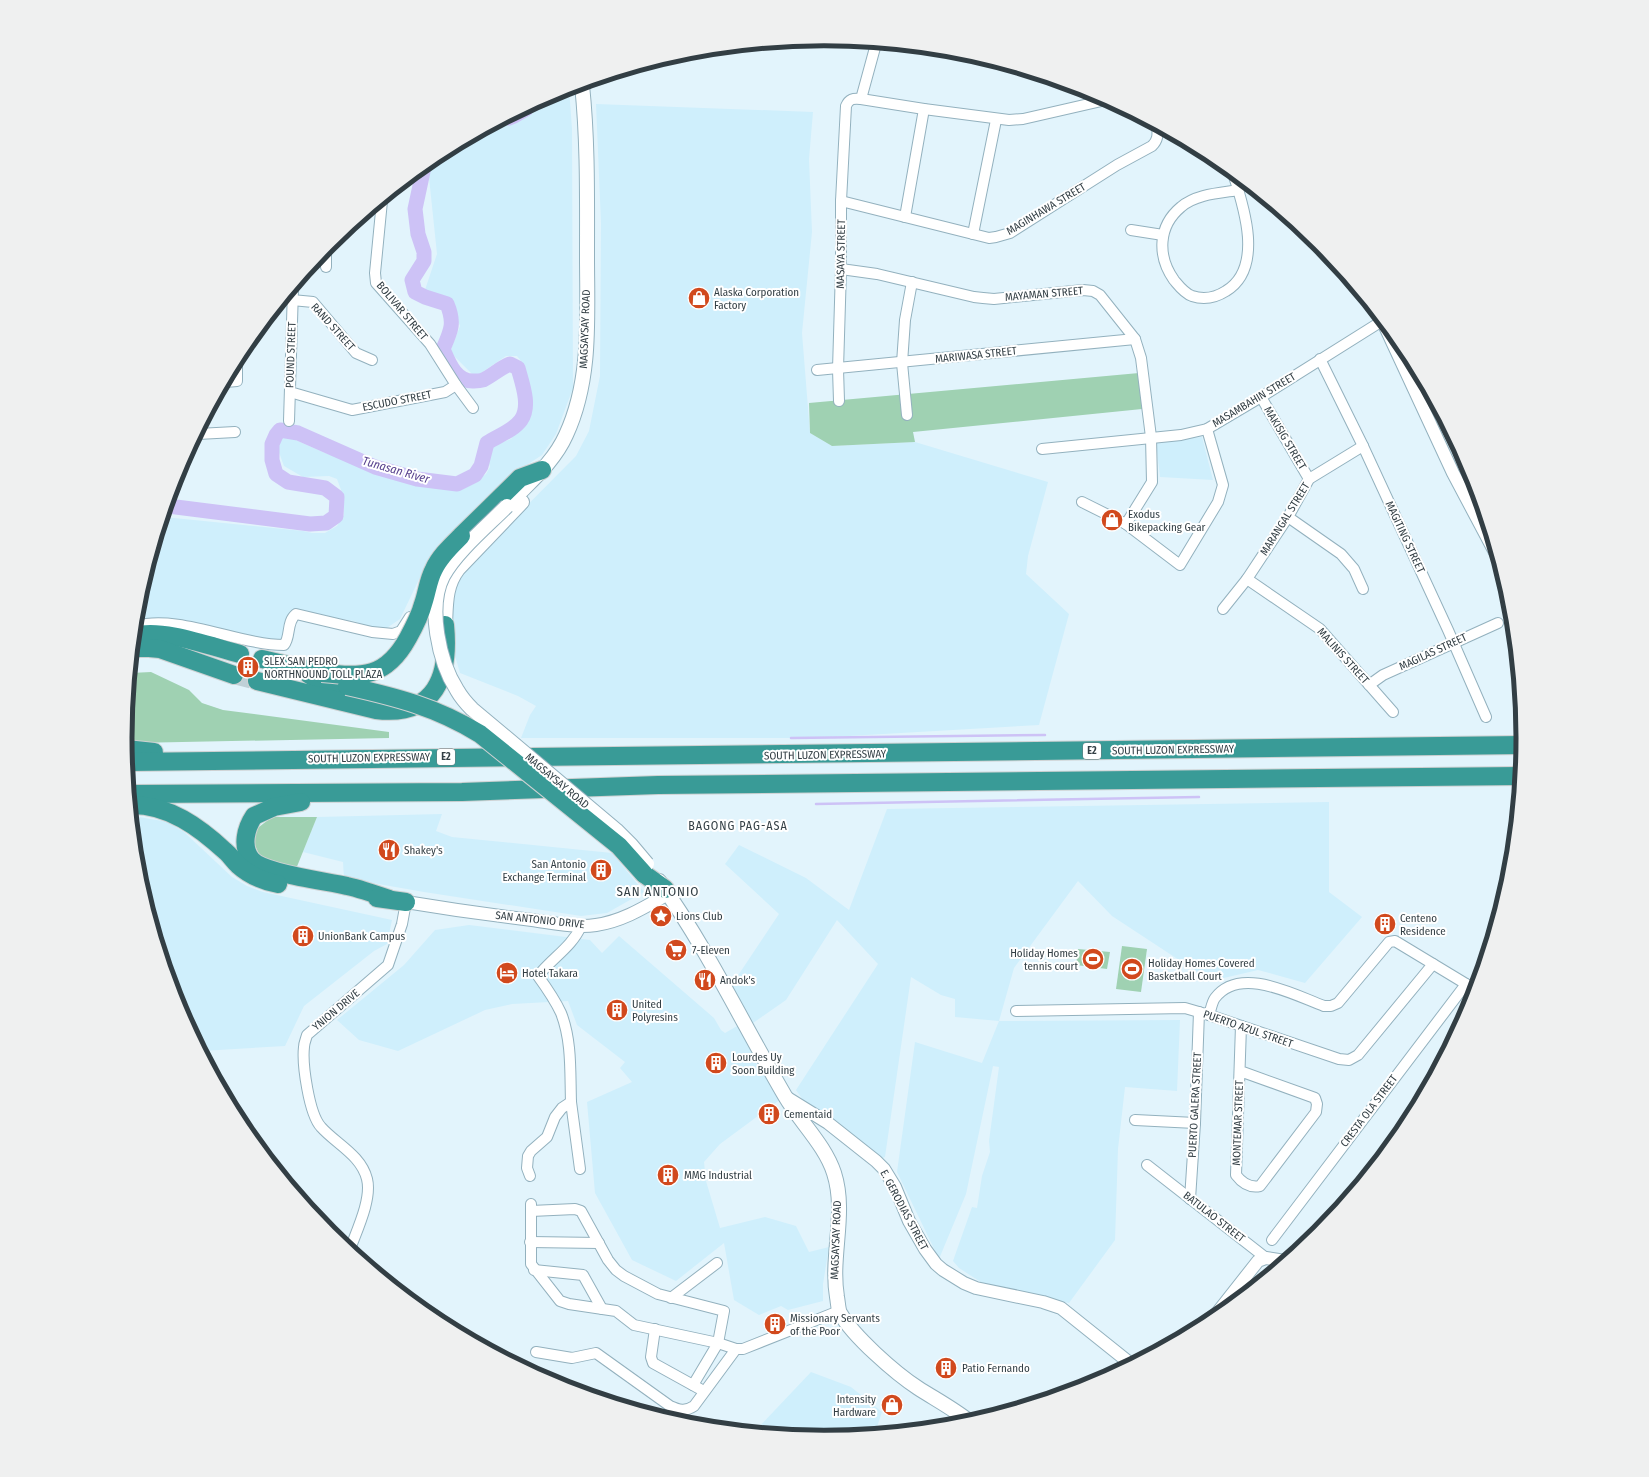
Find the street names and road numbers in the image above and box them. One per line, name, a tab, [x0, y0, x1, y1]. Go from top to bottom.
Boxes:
street label: MAGINHAWA STREET	[1004, 180, 1089, 238]
street label: MASAYA STREET	[834, 218, 848, 289]
street label: BOLIVAR STREET	[374, 279, 431, 344]
street label: MAYAMAN STREET	[1004, 284, 1085, 304]
street label: MAGSAYSAY ROAD	[577, 289, 593, 369]
street label: RAND STREET	[308, 301, 358, 354]
street label: POUND STREET	[283, 321, 299, 388]
street label: MARIWASA STREET	[935, 344, 1018, 366]
street label: MASAMBAHIN STREET	[1210, 370, 1299, 430]
street label: ESCUDO STREET	[361, 388, 434, 414]
street label: MAKISIG STREET	[1261, 404, 1309, 473]
street label: MARANGAL STREET	[1257, 479, 1313, 558]
street label: MAGITING STREET	[1383, 499, 1428, 576]
street label: MALINIS STREET	[1315, 625, 1372, 687]
street label: MAGILAS STREET	[1397, 630, 1470, 673]
street label: SOUTH LUZON EXPRESSWAY	[1112, 742, 1235, 758]
road number: E2	[1083, 743, 1101, 759]
street label: SOUTH LUZON EXPRESSWAY	[764, 747, 887, 763]
road number: E2	[437, 749, 455, 765]
street label: SOUTH LUZON EXPRESSWAY	[308, 750, 431, 766]
street label: MAGSAYSAY ROAD	[522, 751, 592, 811]
street label: SAN ANTONIO DRIVE	[495, 909, 585, 931]
street label: YNION DRIVE	[310, 987, 362, 1033]
street label: PUERTO AZUL STREET	[1202, 1008, 1295, 1051]
street label: PUERTO GALERA STREET	[1186, 1051, 1204, 1158]
street label: CRESTA OLA STREET	[1338, 1072, 1401, 1150]
street label: MONTEMAR STREET	[1230, 1079, 1246, 1166]
street label: E. GERODIAS STREET	[877, 1168, 931, 1253]
street label: BATULAO STREET	[1181, 1189, 1248, 1246]
street label: MAGSAYSAY ROAD	[828, 1200, 844, 1280]

